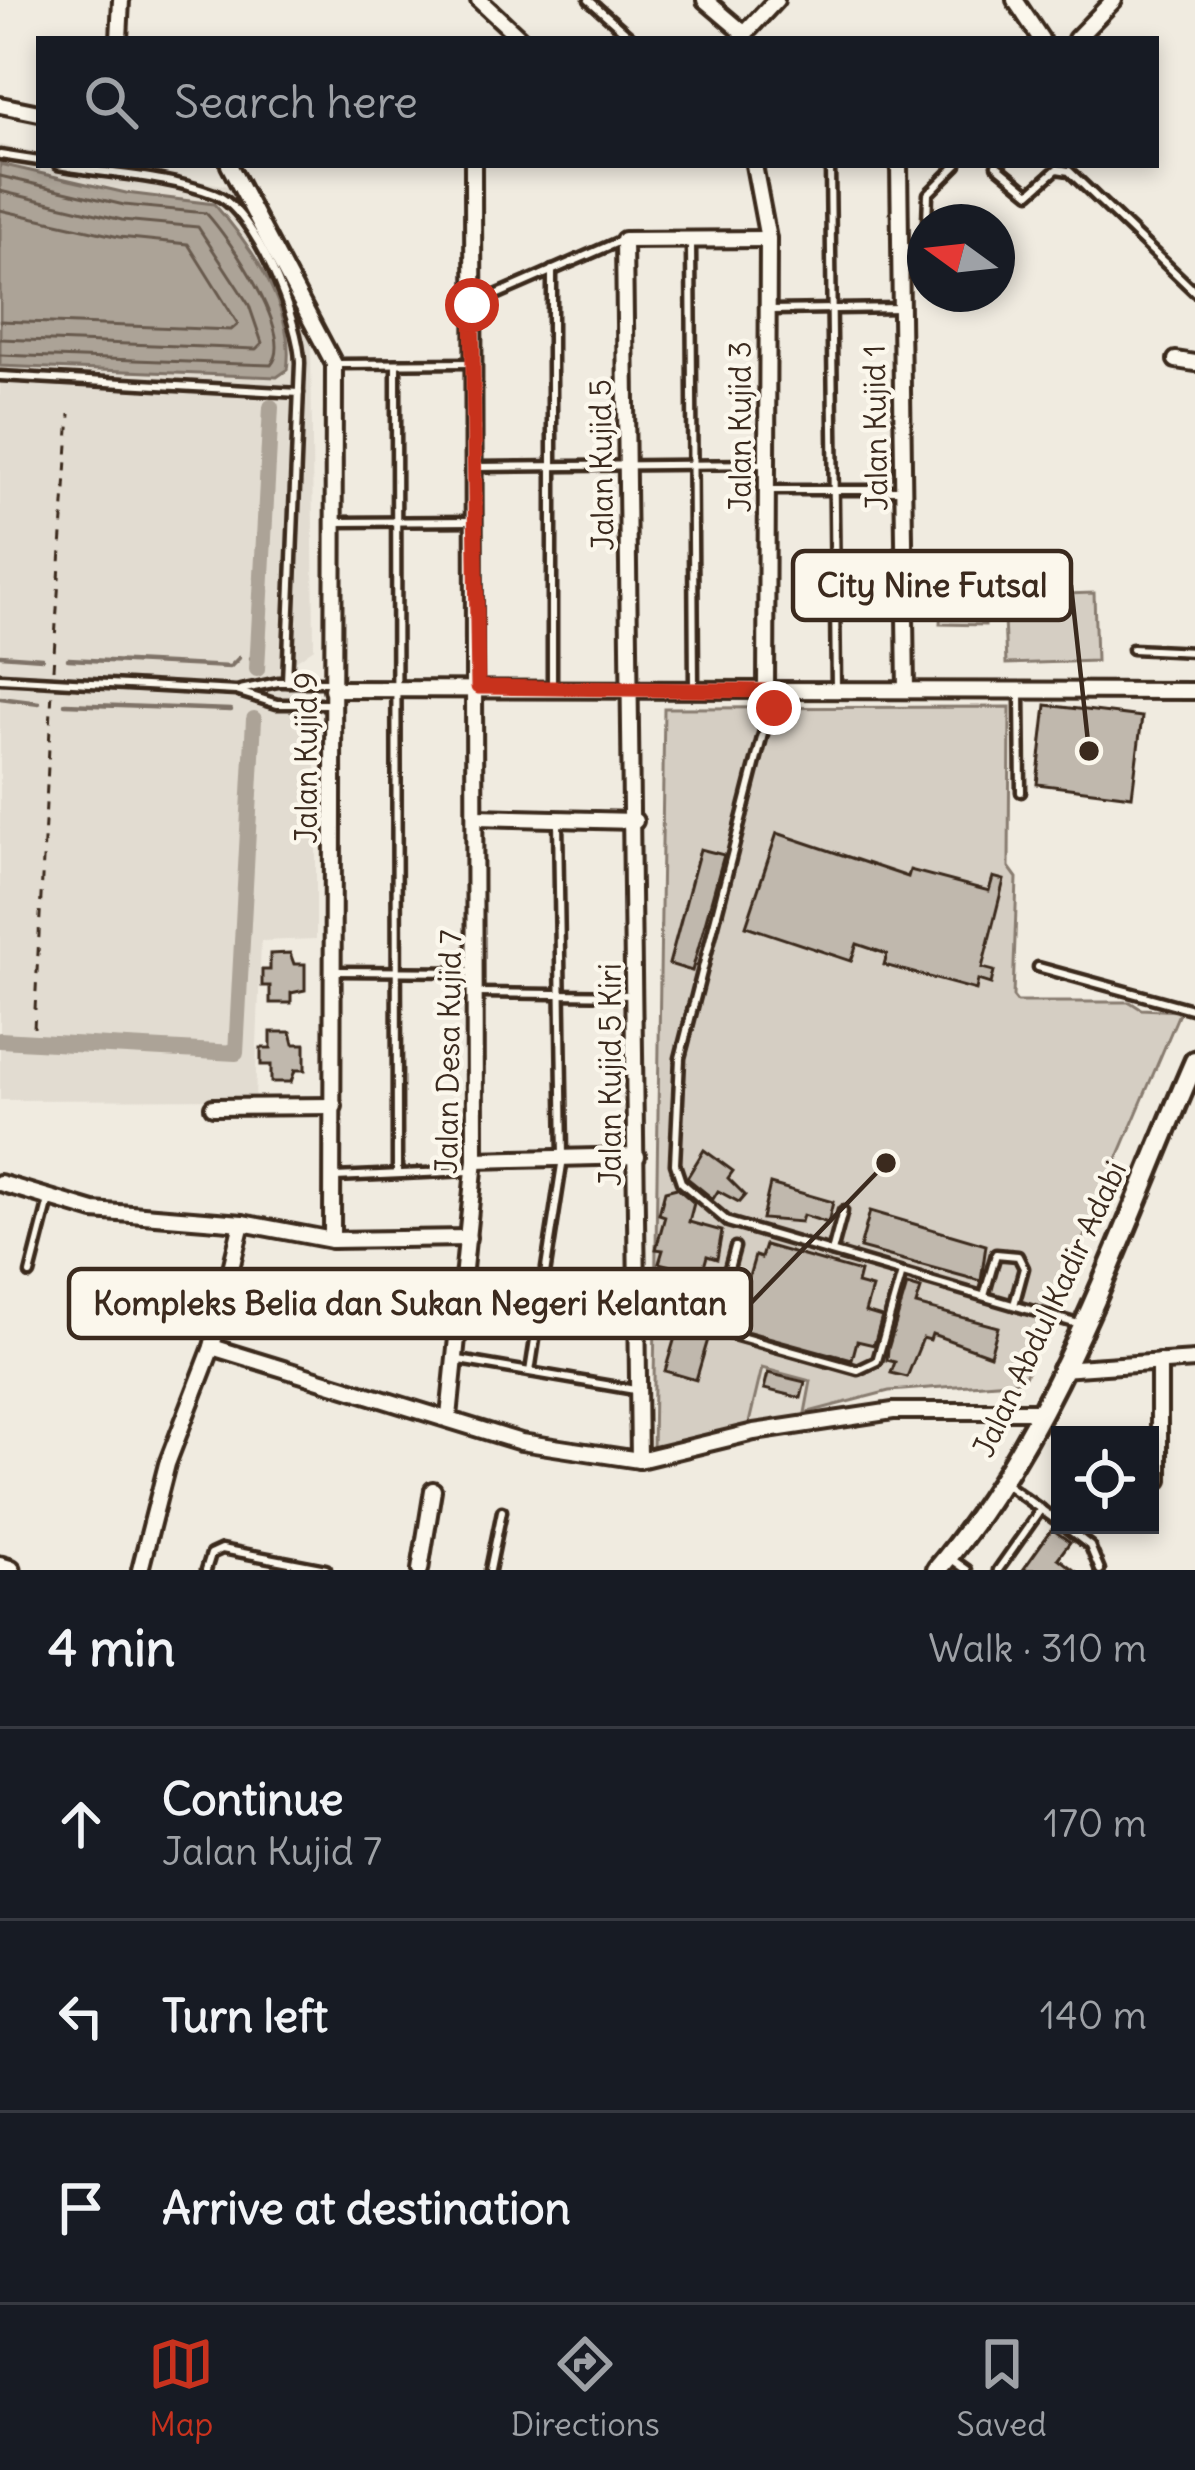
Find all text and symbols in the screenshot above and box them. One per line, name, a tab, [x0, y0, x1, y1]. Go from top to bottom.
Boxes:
search box	[36, 36, 1159, 168]
icon: search	[78, 69, 144, 135]
text: Search here	[174, 74, 418, 130]
north arrow	[907, 204, 1015, 312]
route start	[445, 278, 499, 332]
street label: Jalan Kujid 3	[721, 341, 759, 513]
street label: Jalan Kujid 1	[855, 344, 895, 512]
street label: Jalan Kujid 5	[581, 379, 621, 551]
callout: City Nine Futsal	[793, 551, 1071, 620]
text: City Nine Futsal	[817, 564, 1047, 606]
street label: Jalan Kujid 9	[287, 672, 325, 844]
route end	[747, 681, 801, 735]
street label: Jalan Desa Kujid 7	[427, 929, 469, 1175]
street label: Jalan Kujid 5 Kiri	[591, 963, 629, 1187]
street label: Jalan Abdul Kadir Adabi	[964, 1155, 1134, 1463]
callout: Kompleks Belia dan Sukan Negeri Kelantan	[69, 1269, 751, 1338]
text: Kompleks Belia dan Sukan Negeri Kelantan	[93, 1282, 727, 1324]
map controls	[1051, 1426, 1159, 1534]
button: locate	[1051, 1426, 1159, 1534]
text: 4 min	[48, 1616, 175, 1680]
text: Walk · 310 m	[928, 1624, 1147, 1673]
text: Continue	[162, 1771, 344, 1827]
icon: ahead	[48, 1791, 114, 1857]
text: 170 m	[1043, 1799, 1147, 1848]
text: Jalan Kujid 7	[162, 1827, 382, 1876]
icon: left	[48, 1983, 114, 2049]
text: Turn left	[162, 1988, 328, 2044]
text: 140 m	[1040, 1991, 1147, 2040]
icon: arrive	[48, 2175, 114, 2241]
text: Arrive at destination	[162, 2180, 571, 2236]
tab: Map	[148, 2331, 214, 2445]
tab: Directions	[511, 2331, 660, 2445]
tab: Saved	[956, 2331, 1047, 2445]

